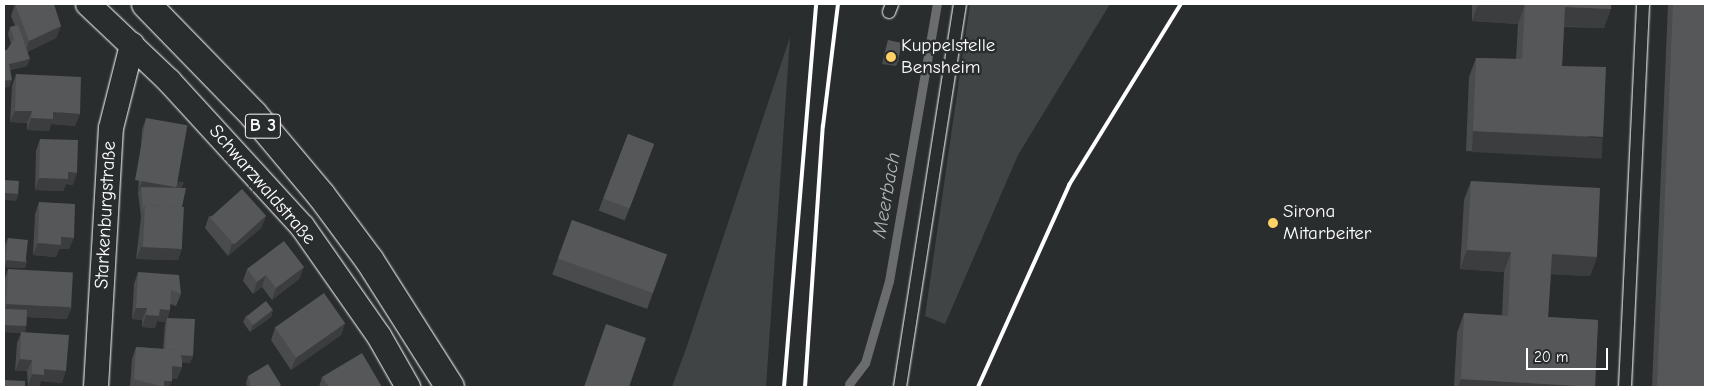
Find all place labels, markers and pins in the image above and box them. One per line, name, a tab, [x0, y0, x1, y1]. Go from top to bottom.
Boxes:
place label: Kuppelstelle Bensheim	[901, 35, 995, 79]
marker: Kuppelstelle Bensheim	[885, 51, 897, 63]
place label: Sirona Mitarbeiter	[1283, 201, 1371, 245]
marker: Sirona Mitarbeiter	[1267, 217, 1279, 229]

